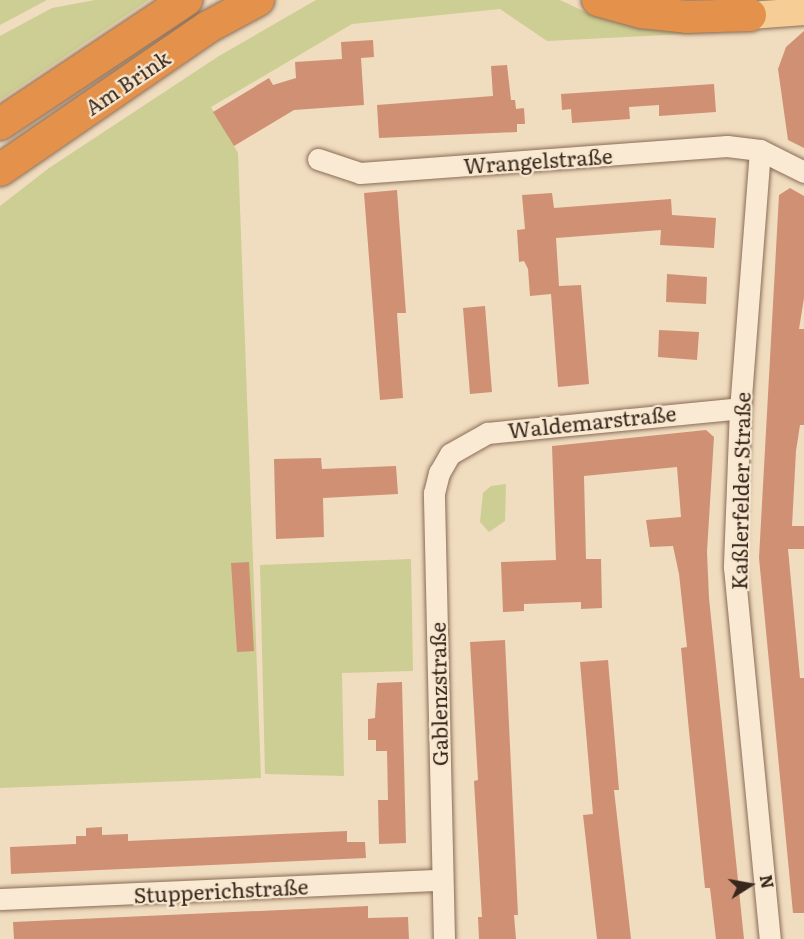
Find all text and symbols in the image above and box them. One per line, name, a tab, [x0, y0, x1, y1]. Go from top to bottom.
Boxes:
street label: Am Brink	[80, 44, 174, 120]
street label: Wrangelstraße	[463, 142, 613, 178]
street label: Kaßlerfelder Straße	[726, 392, 754, 590]
street label: Waldemarstraße	[507, 400, 677, 442]
street label: Gablenzstraße	[424, 622, 452, 766]
north arrow	[720, 855, 780, 915]
street label: Stupperichstraße	[133, 873, 309, 907]
text: N	[755, 873, 781, 890]

